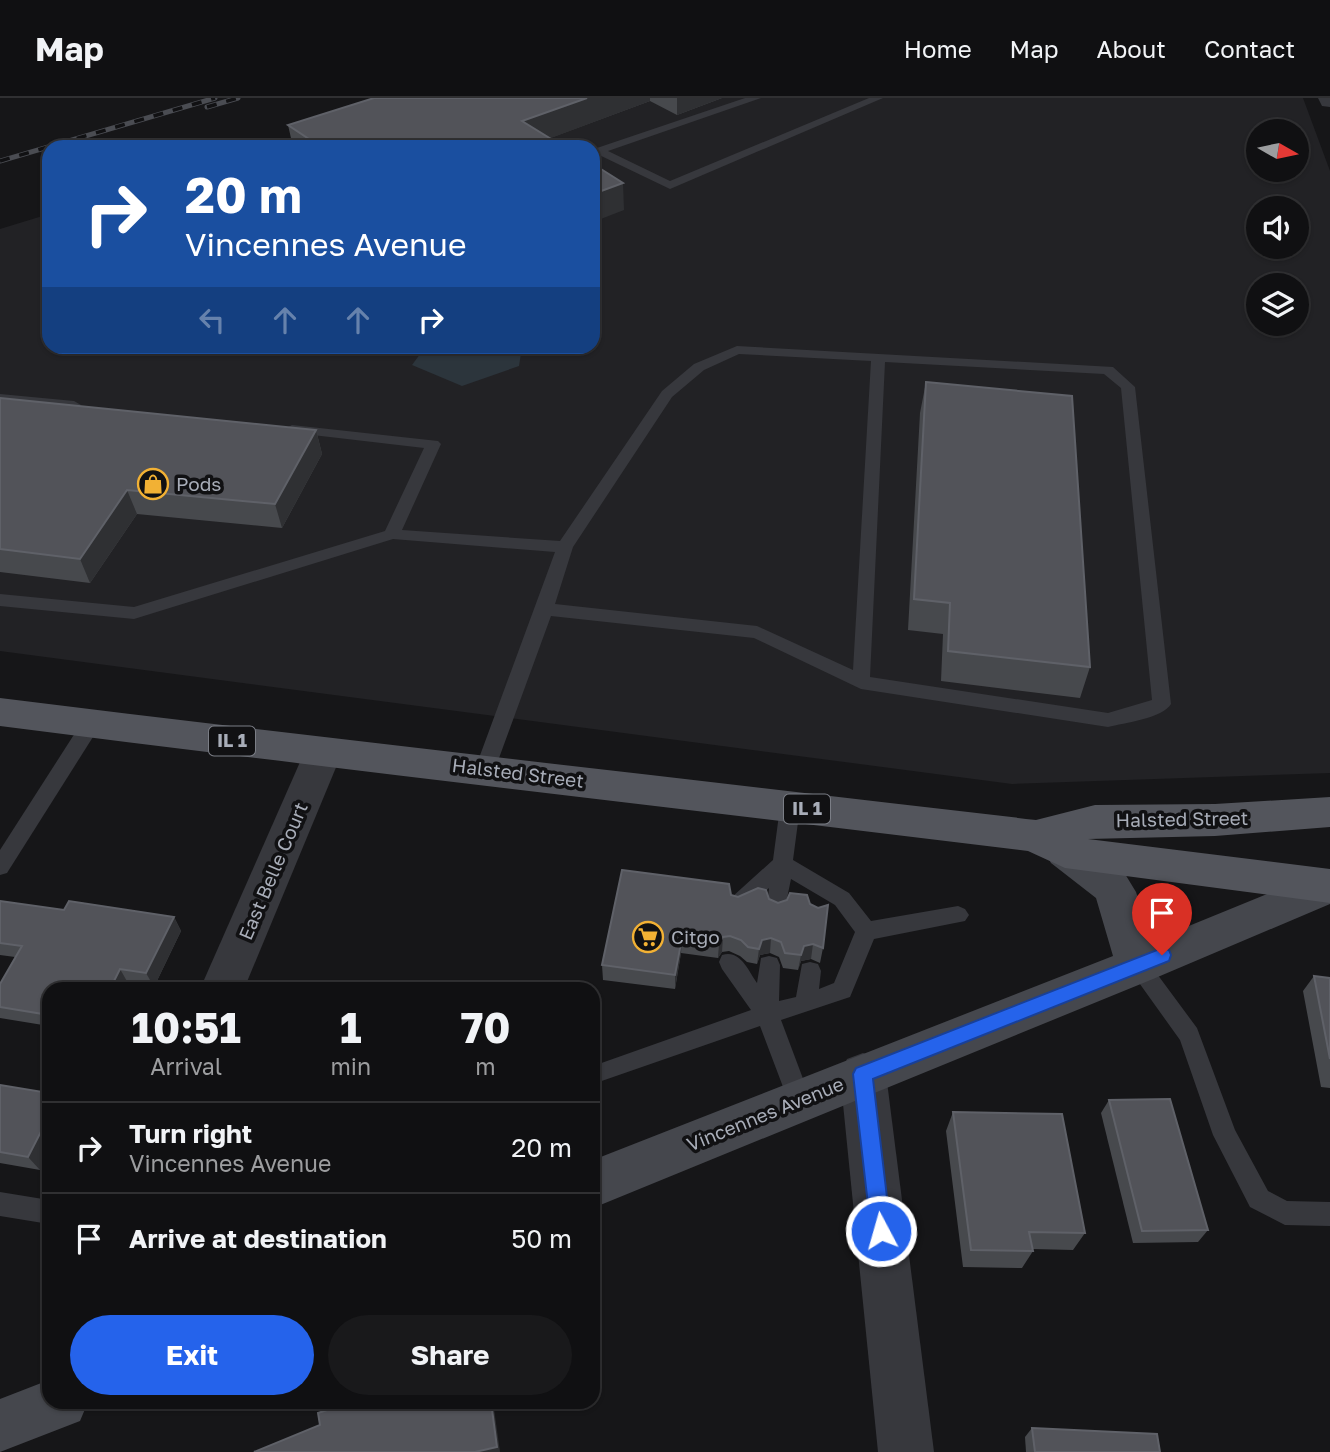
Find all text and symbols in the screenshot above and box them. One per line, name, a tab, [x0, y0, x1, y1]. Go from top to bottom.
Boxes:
text: Map	[35, 29, 104, 68]
text: Home	[904, 34, 972, 63]
text: Map	[1010, 34, 1059, 63]
text: About	[1097, 34, 1166, 63]
text: Contact	[1204, 34, 1295, 63]
north arrow	[1246, 119, 1309, 182]
map controls	[1246, 119, 1309, 336]
text: 20 m	[185, 165, 302, 224]
icon: right	[70, 168, 161, 259]
button: sound	[1246, 196, 1309, 259]
text: Vincennes Avenue	[185, 225, 467, 263]
button: layers	[1246, 273, 1309, 336]
icon: left	[193, 301, 231, 339]
icon: ahead	[266, 301, 304, 339]
icon: ahead	[339, 301, 377, 339]
icon: right	[412, 301, 450, 339]
shop icon: Pods	[136, 467, 170, 501]
place label: Pods	[176, 472, 221, 495]
road number: IL 1	[209, 726, 255, 756]
street label: Halsted Street	[451, 753, 585, 792]
road number: IL 1	[784, 794, 830, 824]
street label: East Belle Court	[233, 799, 312, 943]
street label: Halsted Street	[1115, 806, 1248, 831]
pin	[1132, 883, 1192, 955]
icon: arrive	[1143, 894, 1181, 932]
supermarket icon: Citgo	[631, 920, 665, 954]
place label: Citgo	[671, 925, 720, 948]
text: 10:51	[131, 1002, 241, 1052]
text: 1	[340, 1002, 362, 1052]
text: 70	[460, 1002, 511, 1052]
text: Arrival	[150, 1052, 222, 1080]
text: min	[330, 1052, 371, 1080]
text: m	[475, 1052, 496, 1080]
street label: Vincennes Avenue	[683, 1072, 847, 1156]
text: Turn right	[129, 1118, 252, 1149]
icon: right	[70, 1129, 108, 1167]
text: 20 m	[511, 1132, 572, 1163]
text: Vincennes Avenue	[129, 1149, 331, 1177]
position arrow	[844, 1194, 918, 1268]
icon: arrive	[70, 1220, 108, 1258]
text: Arrive at destination	[129, 1223, 387, 1254]
text: 50 m	[511, 1223, 572, 1254]
button: Exit	[70, 1315, 314, 1395]
button: Share	[328, 1315, 572, 1395]

